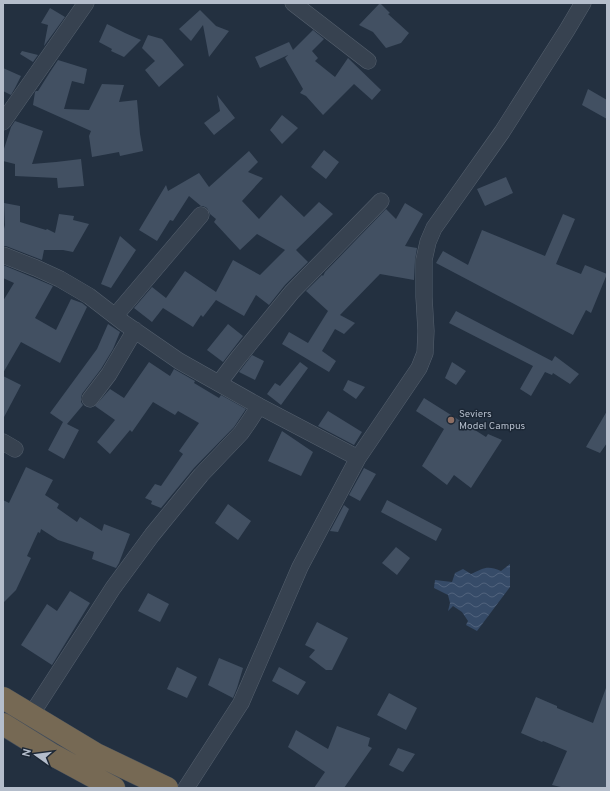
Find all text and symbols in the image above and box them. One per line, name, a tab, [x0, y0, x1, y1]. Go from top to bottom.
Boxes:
place label: Seviers Model Campus	[459, 408, 526, 433]
marker: Seviers Model Campus	[446, 415, 456, 425]
north arrow	[16, 735, 56, 775]
text: N	[20, 747, 35, 758]

